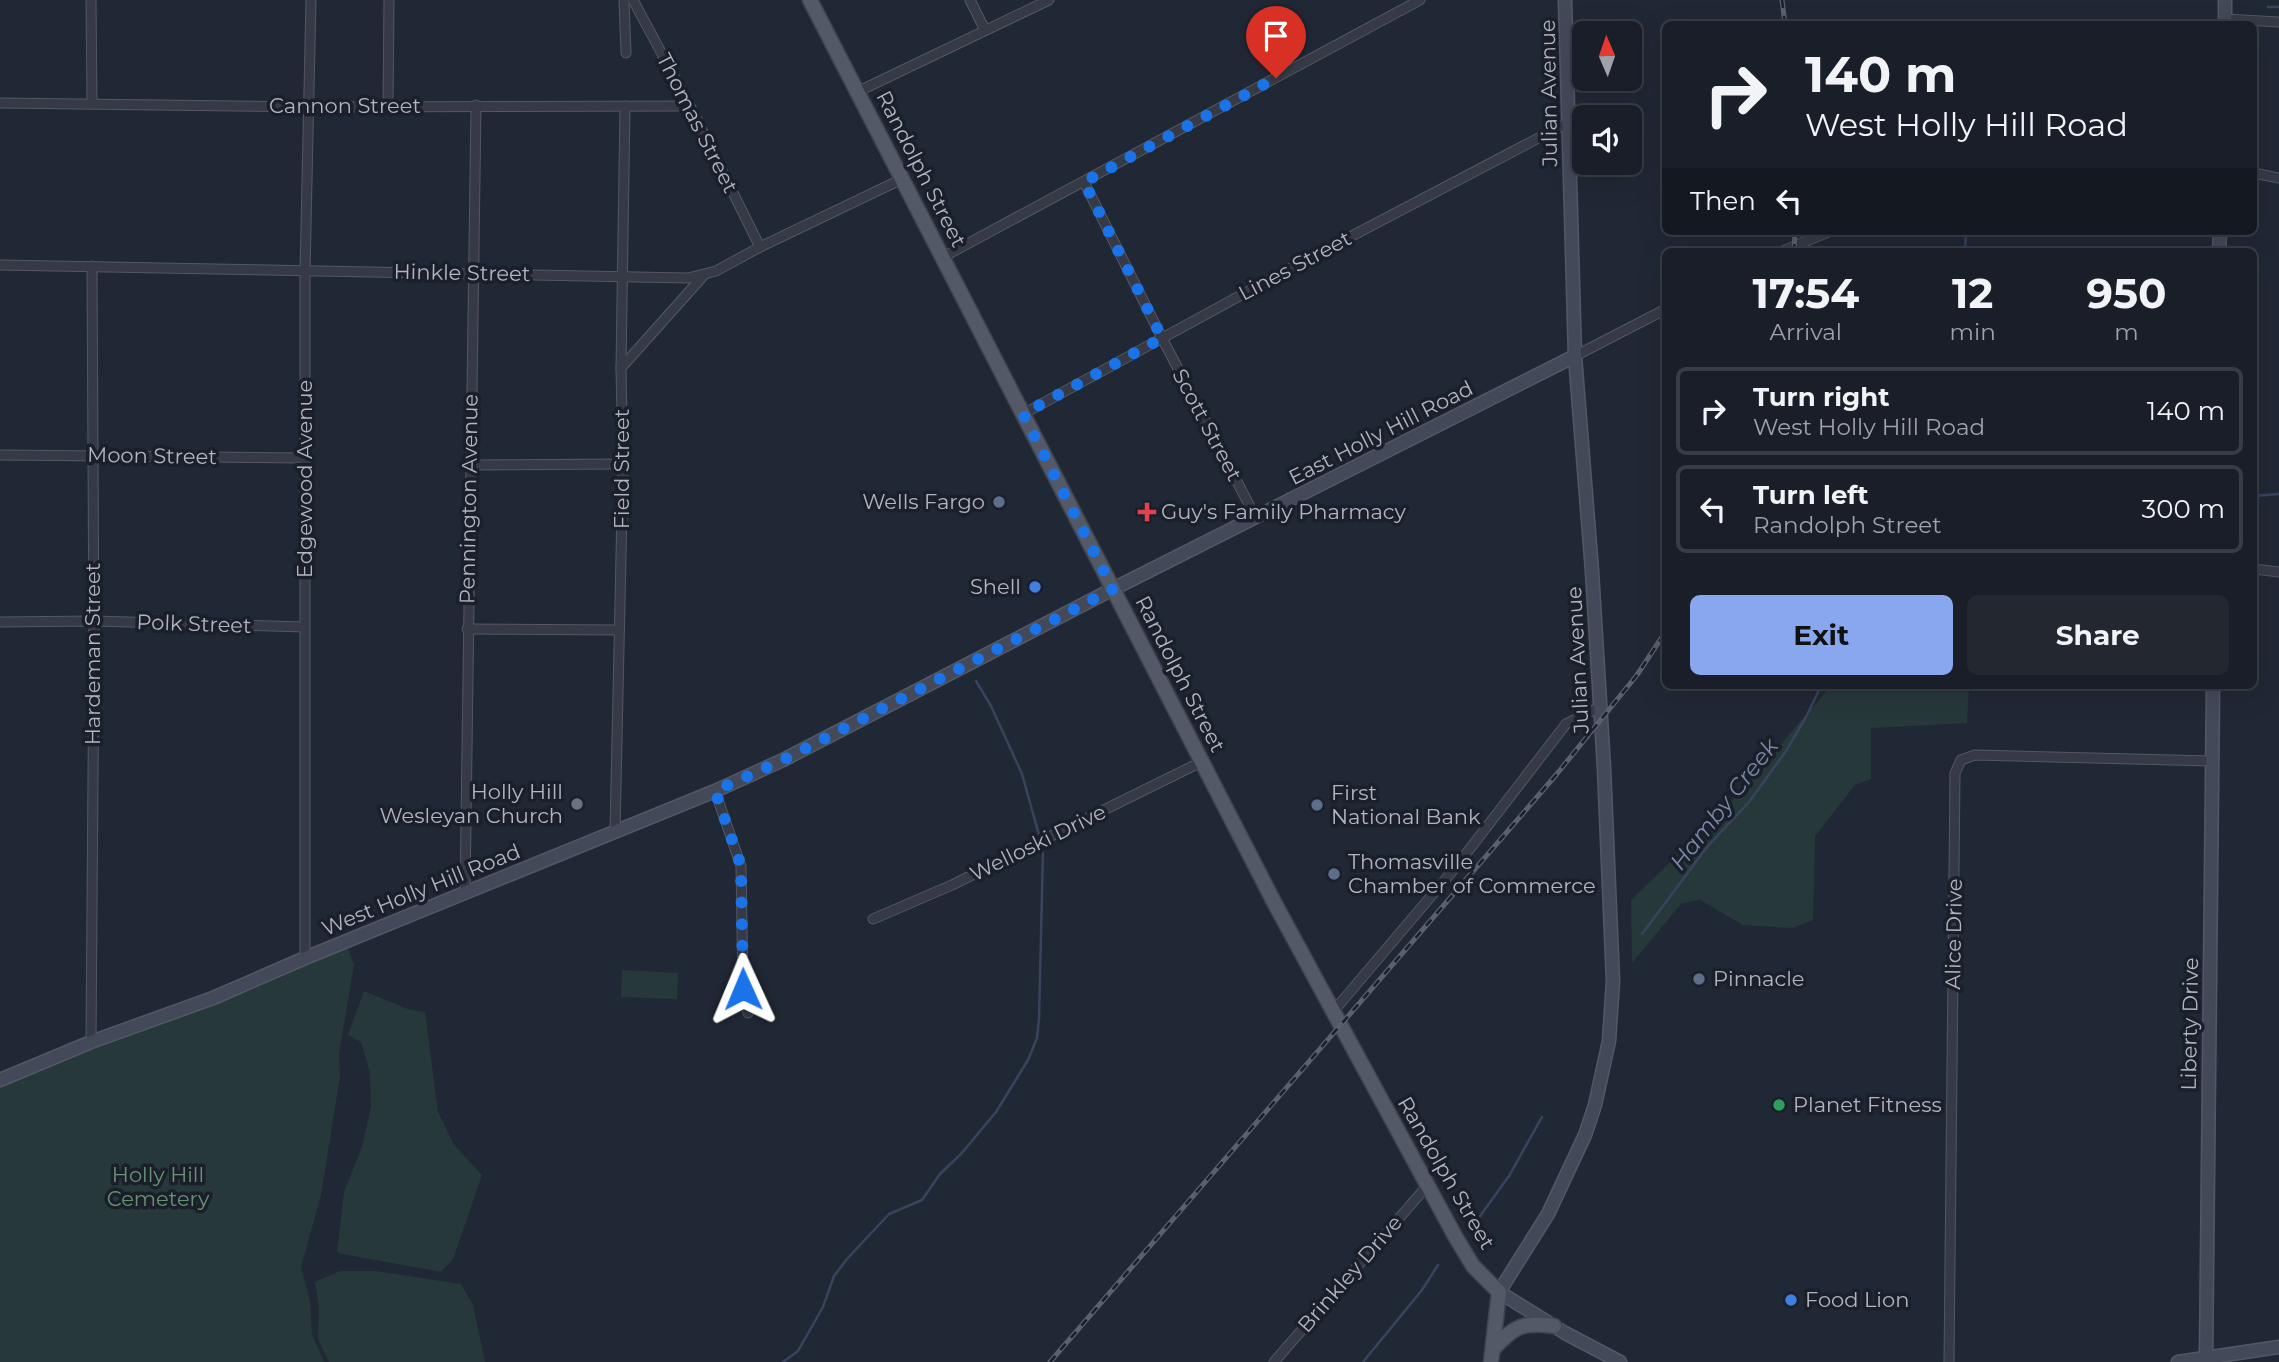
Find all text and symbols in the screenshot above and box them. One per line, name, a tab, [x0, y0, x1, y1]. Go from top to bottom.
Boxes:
pin	[1246, 6, 1306, 78]
icon: arrive	[1257, 17, 1295, 55]
street label: Julian Avenue	[1535, 19, 1562, 168]
north arrow	[1572, 21, 1642, 91]
map controls	[1572, 21, 1642, 175]
text: 140 m	[1805, 45, 1957, 104]
street label: Thomas Street	[652, 49, 743, 197]
icon: right	[1690, 49, 1781, 140]
street label: Randolph Street	[871, 86, 972, 251]
street label: Cannon Street	[269, 93, 421, 118]
button: sound	[1572, 105, 1642, 175]
text: West Holly Hill Road	[1805, 105, 2128, 144]
icon: left	[1770, 182, 1808, 220]
text: Then	[1690, 185, 1756, 217]
street label: Lines Street	[1234, 225, 1355, 306]
street label: Hinkle Street	[393, 259, 531, 286]
text: 17:54	[1752, 267, 1859, 319]
text: 12	[1952, 267, 1993, 319]
text: 950	[2086, 267, 2166, 319]
text: Arrival	[1770, 318, 1842, 346]
text: min	[1950, 318, 1996, 346]
text: m	[2114, 318, 2139, 346]
street label: Scott Street	[1167, 364, 1247, 485]
street label: East Holly Hill Road	[1285, 375, 1477, 490]
street label: Edgewood Avenue	[292, 380, 317, 578]
text: Turn right	[1753, 381, 1889, 413]
icon: right	[1694, 392, 1732, 430]
street label: Pennington Avenue	[454, 394, 483, 604]
text: 140 m	[2147, 395, 2225, 427]
street label: Field Street	[609, 409, 634, 529]
text: West Holly Hill Road	[1753, 413, 1985, 441]
street label: Moon Street	[87, 442, 217, 469]
text: Turn left	[1753, 479, 1869, 511]
place label: Wells Fargo	[862, 489, 985, 514]
icon: left	[1694, 490, 1732, 528]
text: 300 m	[2142, 493, 2225, 525]
marker: Wells Fargo	[991, 494, 1007, 510]
place label: Guy's Family Pharmacy	[1161, 499, 1407, 524]
marker: Guy's Family Pharmacy	[1139, 504, 1155, 520]
text: Randolph Street	[1753, 511, 1942, 539]
street label: Hardeman Street	[80, 563, 105, 745]
place label: Shell	[970, 574, 1021, 599]
marker: Shell	[1027, 579, 1043, 595]
street label: Julian Avenue	[1561, 586, 1594, 735]
street label: Randolph Street	[1130, 591, 1231, 756]
button: Exit	[1690, 595, 1953, 675]
button: Share	[1967, 595, 2229, 675]
street label: Polk Street	[136, 609, 252, 638]
water label: Hamby Creek	[1664, 732, 1785, 875]
place label: Holly Hill Wesleyan Church	[379, 779, 563, 828]
place label: First National Bank	[1331, 780, 1481, 829]
marker: Holly Hill Wesleyan Church	[569, 796, 585, 812]
marker: First National Bank	[1309, 797, 1325, 813]
street label: Welloski Drive	[966, 799, 1110, 886]
street label: West Holly Hill Road	[318, 838, 524, 941]
place label: Thomasville Chamber of Commerce	[1348, 849, 1596, 898]
marker: Thomasville Chamber of Commerce	[1326, 866, 1342, 882]
street label: Alice Drive	[1940, 878, 1967, 990]
position arrow	[706, 952, 780, 1026]
street label: Liberty Drive	[2176, 957, 2203, 1091]
place label: Pinnacle	[1713, 966, 1805, 991]
marker: Pinnacle	[1691, 971, 1707, 987]
street label: Randolph Street	[1393, 1092, 1500, 1254]
place label: Planet Fitness	[1793, 1092, 1942, 1117]
marker: Planet Fitness	[1771, 1097, 1787, 1113]
park label: Holly Hill Cemetery	[107, 1162, 210, 1211]
street label: Brinkley Drive	[1292, 1210, 1407, 1337]
place label: Food Lion	[1805, 1287, 1909, 1312]
marker: Food Lion	[1783, 1292, 1799, 1308]

